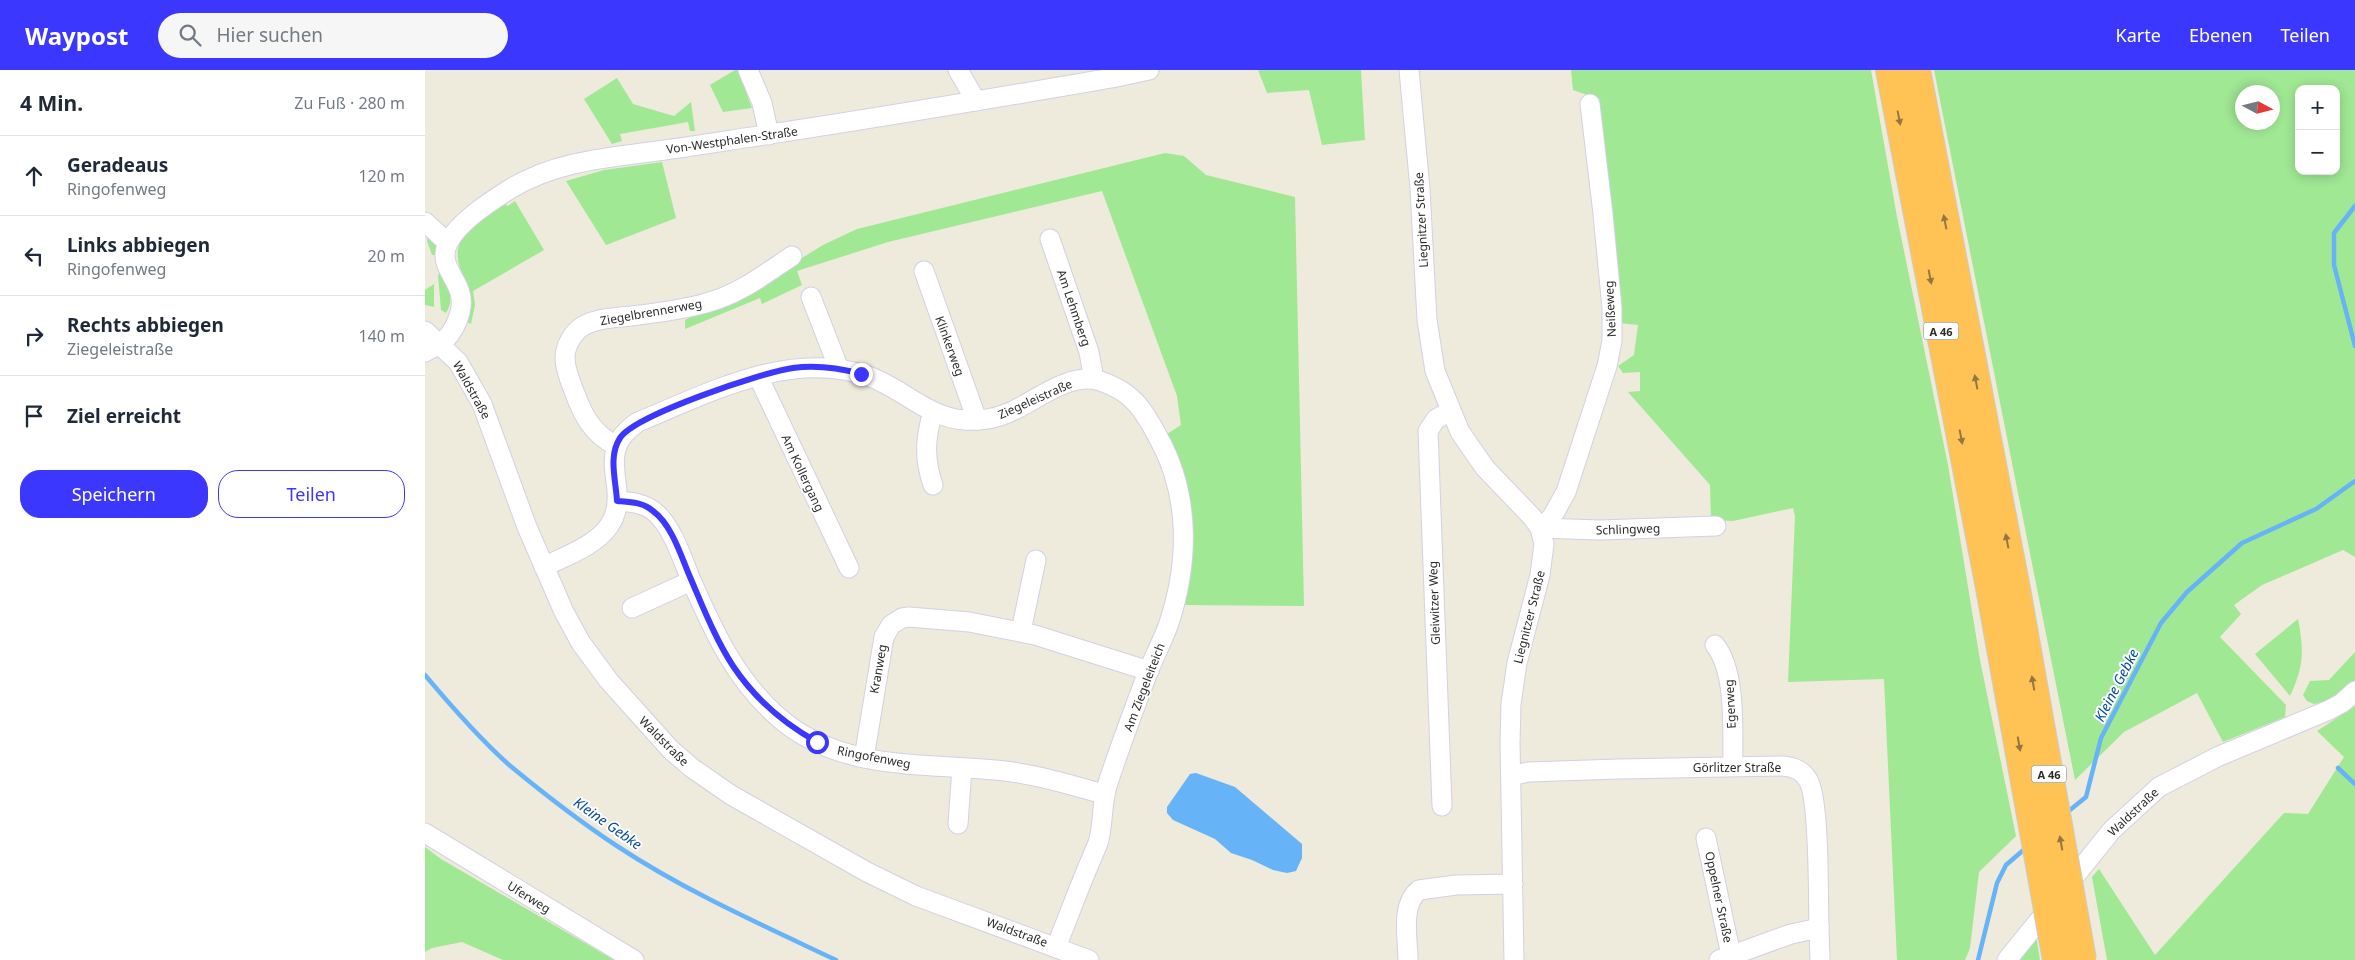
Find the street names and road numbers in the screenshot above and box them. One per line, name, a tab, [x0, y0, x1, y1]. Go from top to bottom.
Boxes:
street label: Von-Westphalen-Straße	[665, 122, 799, 158]
street label: Liegnitzer Straße	[1410, 172, 1432, 268]
street label: Am Lehmberg	[1053, 267, 1095, 349]
street label: Neißeweg	[1600, 280, 1620, 338]
street label: Ziegelbrennerweg	[599, 295, 703, 329]
street label: Klinkerweg	[931, 314, 969, 378]
road number: A 46	[1923, 322, 1959, 340]
street label: Waldstraße	[449, 358, 495, 422]
street label: Ziegeleistraße	[995, 375, 1075, 423]
street label: Am Kollergang	[778, 432, 828, 514]
street label: Schlingweg	[1596, 519, 1660, 539]
street label: Gleiwitzer Weg	[1424, 561, 1444, 645]
street label: Liegnitzer Straße	[1509, 568, 1549, 665]
street label: Am Ziegeleiteich	[1119, 640, 1169, 734]
street label: Kranweg	[865, 643, 891, 695]
street label: Egerweg	[1720, 679, 1740, 729]
street label: Waldstraße	[635, 712, 693, 770]
street label: Ringofenweg	[836, 742, 912, 772]
street label: Görlitzer Straße	[1693, 759, 1782, 776]
road number: A 46	[2031, 766, 2067, 782]
street label: Waldstraße	[2104, 784, 2162, 840]
street label: Oppelner Straße	[1701, 850, 1737, 944]
street label: Uferweg	[504, 877, 554, 917]
street label: Waldstraße	[984, 913, 1050, 951]

